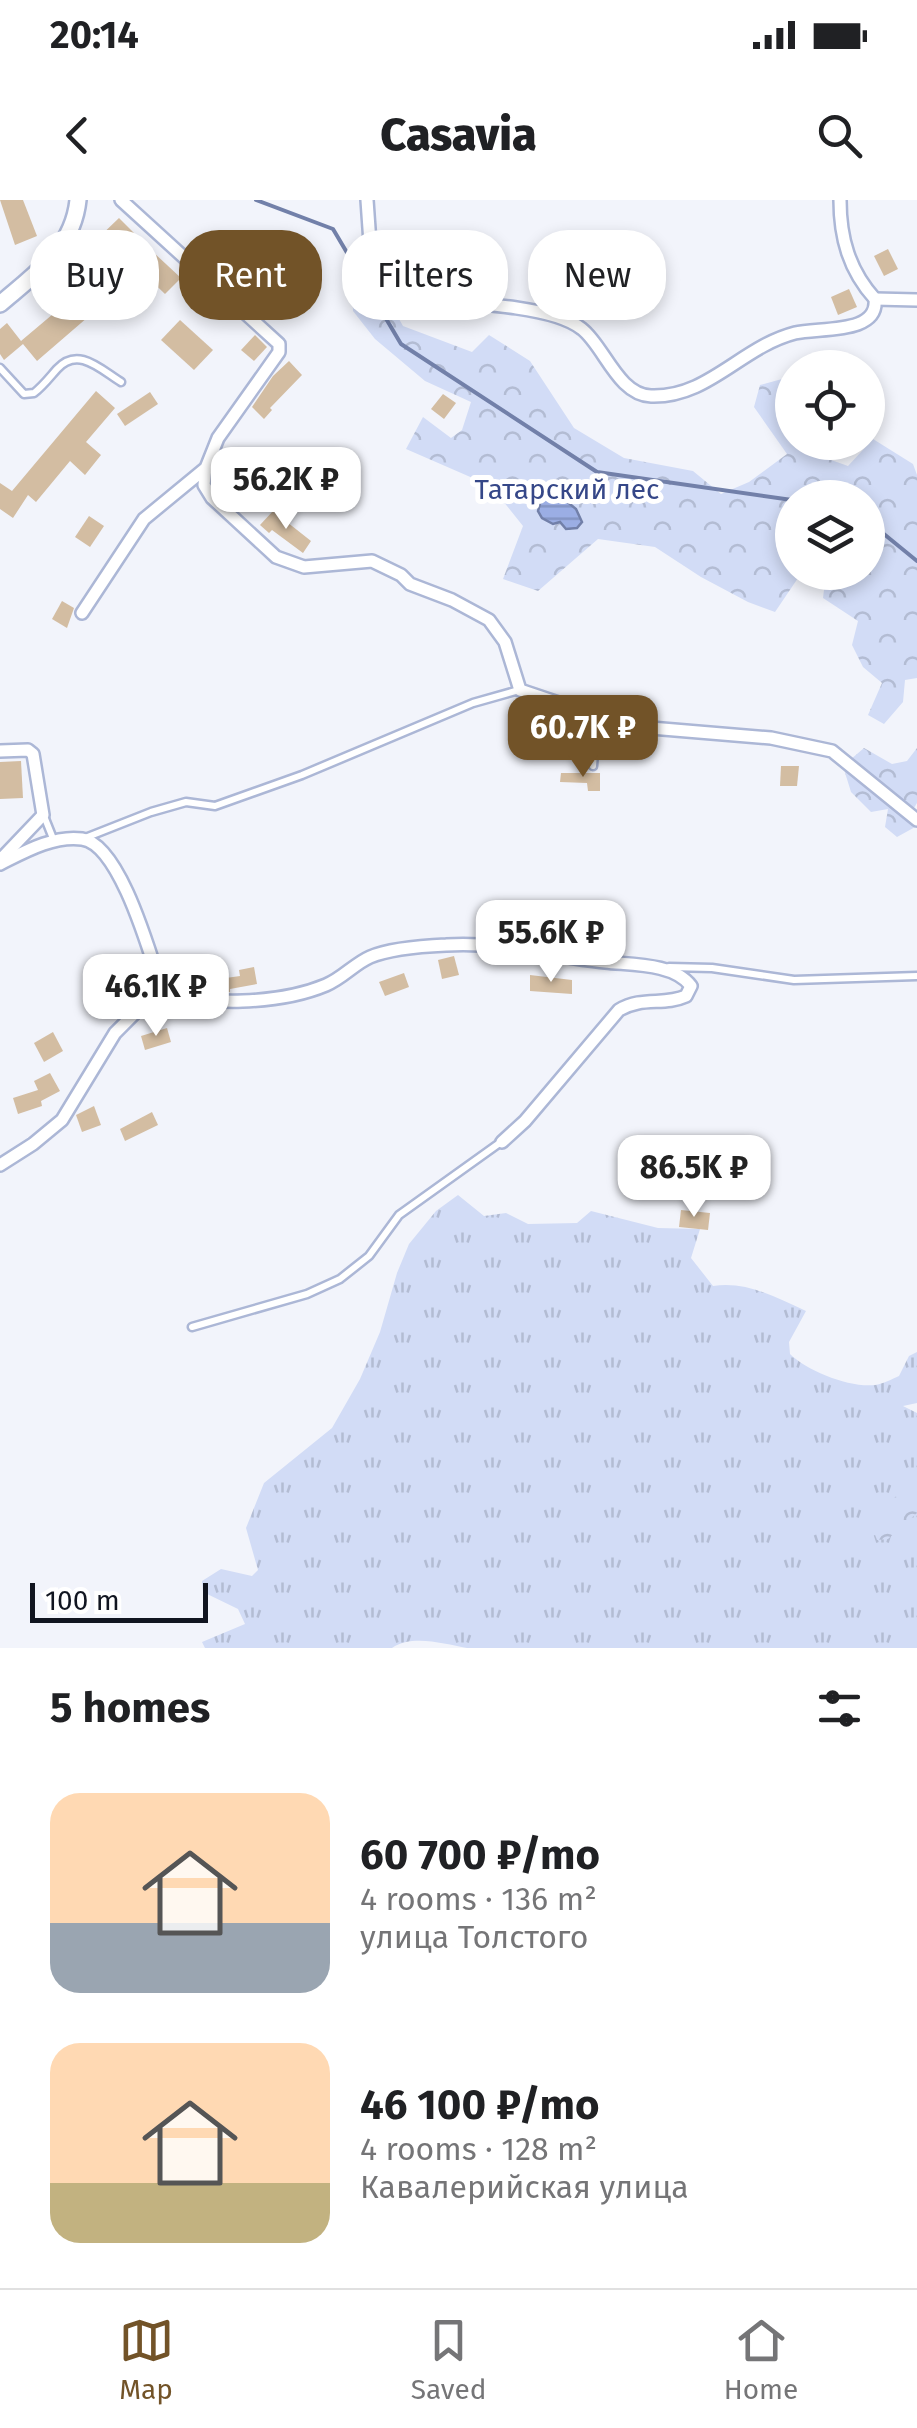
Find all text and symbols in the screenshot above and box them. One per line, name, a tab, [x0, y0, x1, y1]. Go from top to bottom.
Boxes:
text: 20:14	[50, 12, 139, 58]
icon: back	[50, 108, 105, 163]
text: Casavia	[380, 108, 537, 162]
icon: search	[812, 108, 867, 163]
chip: Buy	[30, 230, 159, 320]
chip: Rent	[179, 230, 322, 320]
chip: Filters	[342, 230, 508, 320]
chip: New	[528, 230, 666, 320]
map controls	[775, 350, 885, 590]
button: locate	[775, 350, 885, 460]
pin: 56.2K ₽	[194, 447, 378, 532]
text: 56.2K ₽	[233, 460, 339, 498]
park label: Татарский лес	[475, 473, 659, 506]
button: layers	[775, 480, 885, 590]
pin: 60.7K ₽	[491, 695, 675, 780]
text: 60.7K ₽	[530, 708, 636, 746]
pin: 55.6K ₽	[459, 900, 643, 985]
text: 55.6K ₽	[498, 913, 604, 951]
pin: 46.1K ₽	[64, 954, 248, 1039]
text: 46.1K ₽	[105, 967, 207, 1005]
pin: 86.5K ₽	[602, 1135, 786, 1220]
text: 86.5K ₽	[640, 1148, 748, 1186]
scale bar	[30, 1578, 208, 1622]
text: 100 m	[45, 1584, 120, 1617]
icon: filters	[812, 1681, 867, 1736]
text: 5 homes	[50, 1683, 210, 1733]
text: 60 700 ₽/mo	[360, 1830, 600, 1880]
icon: home	[130, 1833, 250, 1953]
text: 4 rooms · 136 m²	[360, 1880, 597, 1918]
text: улица Толстого	[360, 1918, 588, 1956]
text: 46 100 ₽/mo	[360, 2080, 599, 2130]
icon: home	[130, 2083, 250, 2203]
text: 4 rooms · 128 m²	[360, 2130, 597, 2168]
text: Кавалерийская улица	[360, 2168, 689, 2206]
tab: Map	[119, 2313, 174, 2406]
tab: Saved	[411, 2313, 487, 2406]
tab: Home	[724, 2313, 798, 2406]

